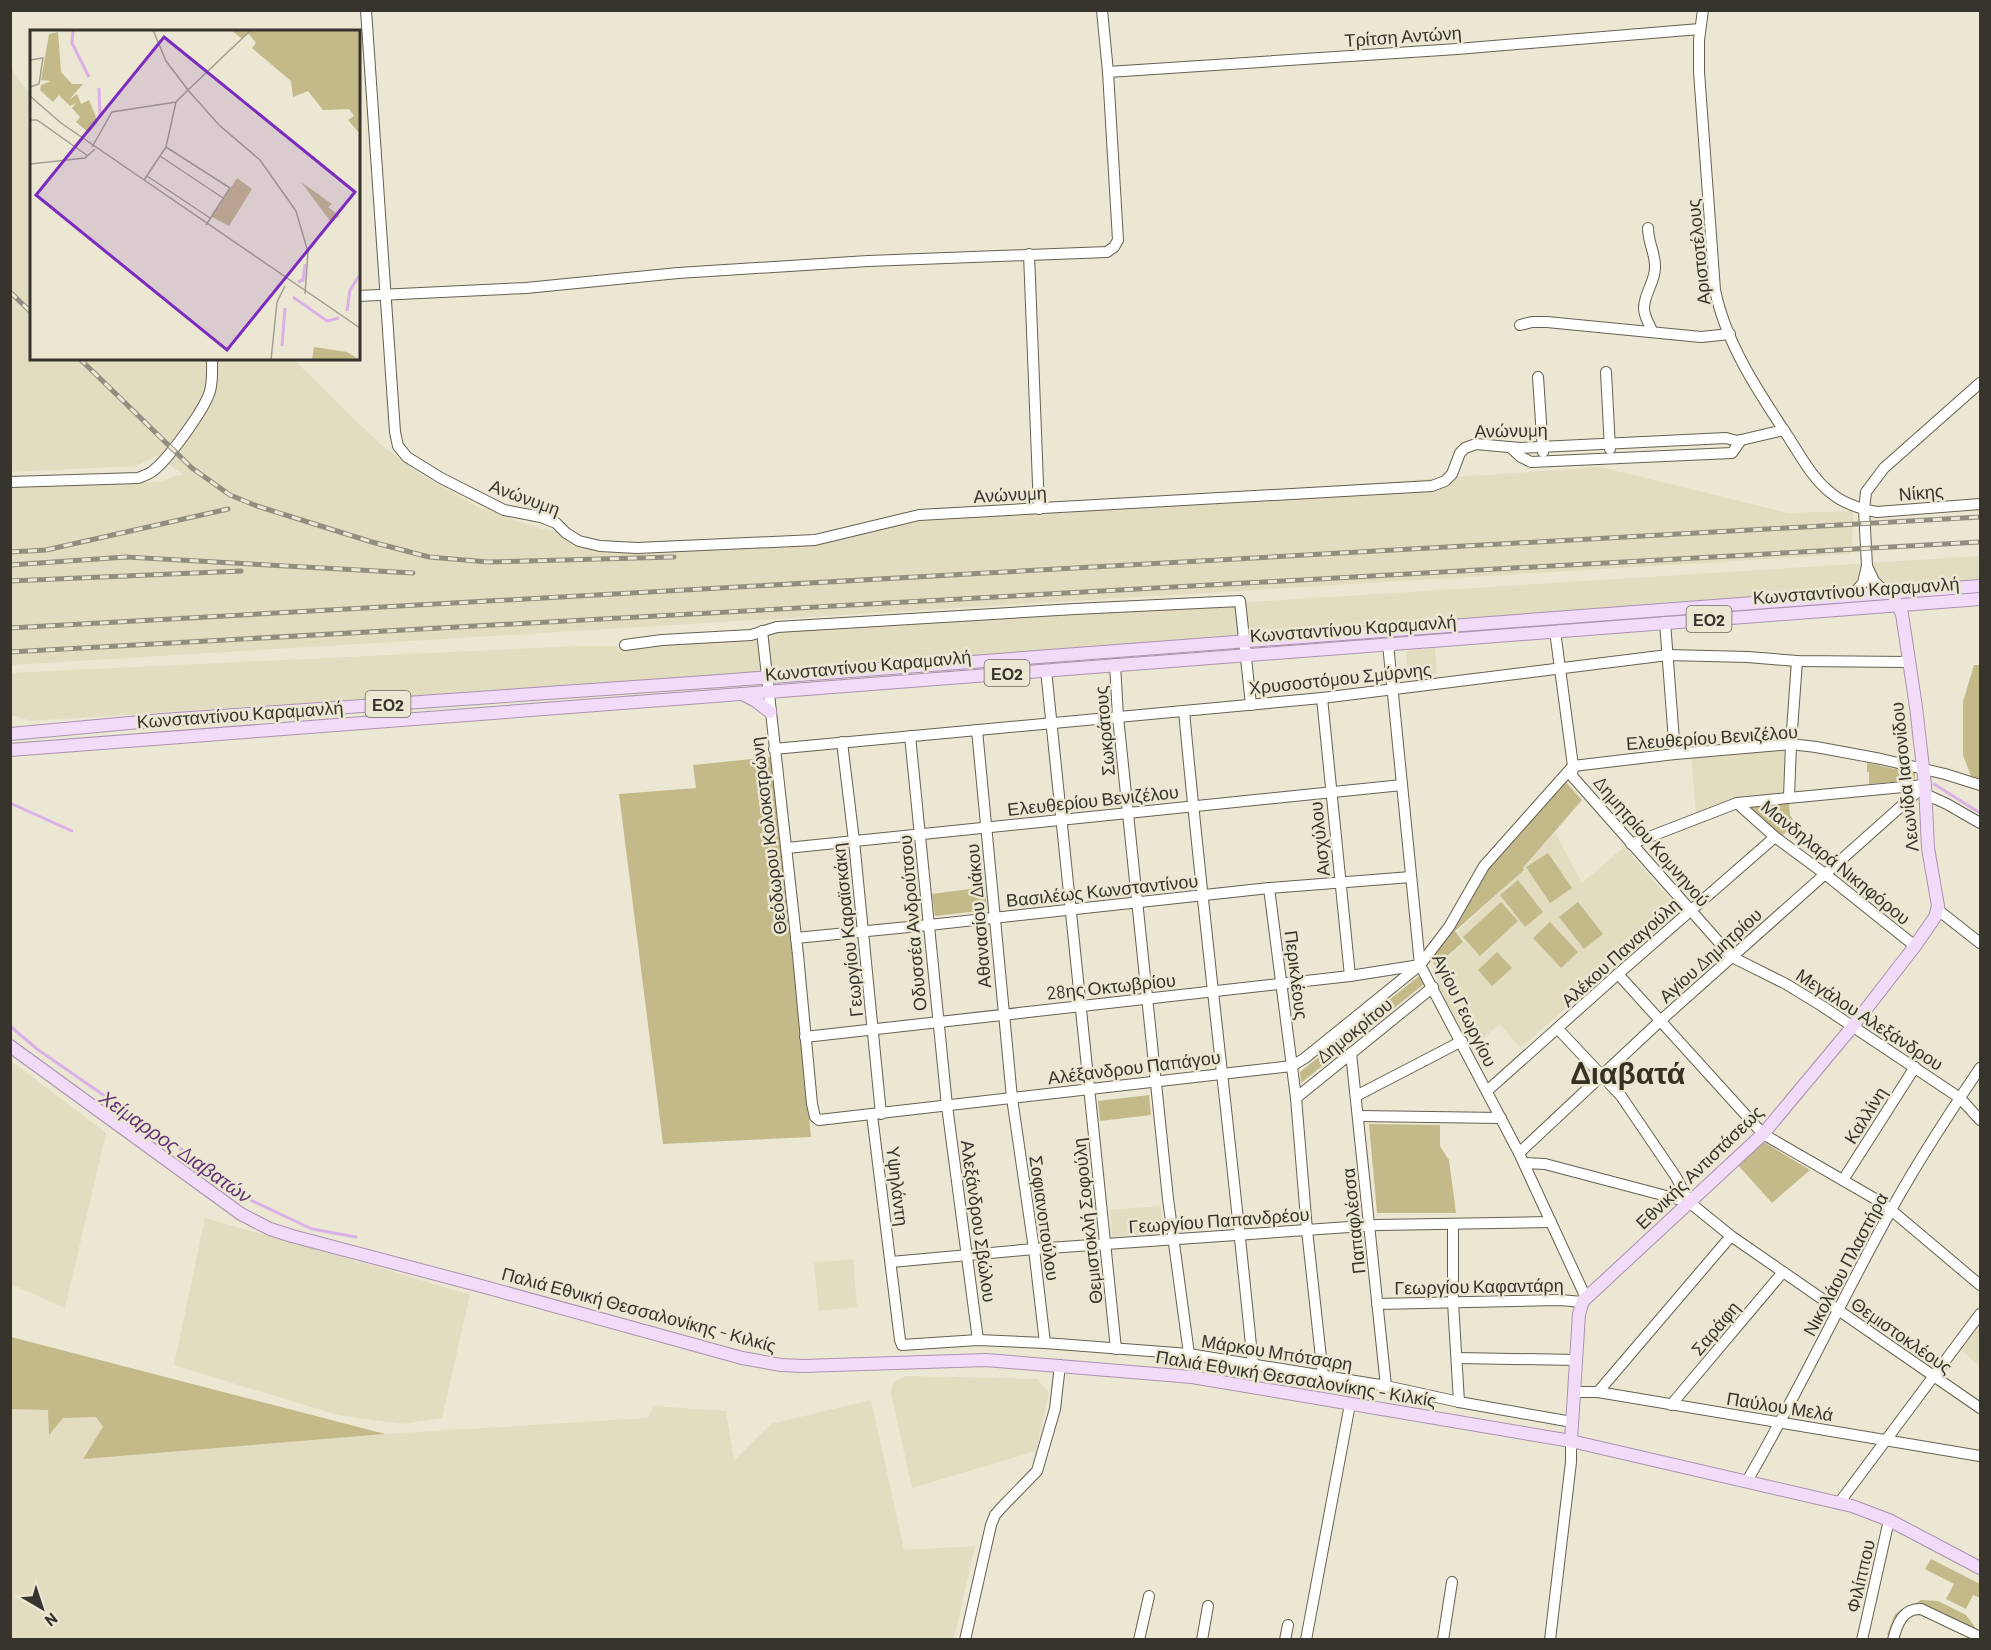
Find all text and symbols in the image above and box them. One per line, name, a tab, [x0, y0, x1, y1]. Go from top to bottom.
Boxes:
street label: Τρίτση Αντώνη	[1344, 21, 1462, 51]
inset map	[30, 30, 360, 360]
street label: Αριστοτέλους	[1681, 198, 1714, 306]
street label: Ανώνυμη	[1474, 418, 1548, 442]
street label: Ανώνυμη	[487, 474, 563, 520]
street label: Νίκης	[1898, 479, 1945, 505]
street label: Ανώνυμη	[973, 481, 1047, 507]
street label: Κωνσταντίνου Καραμανλή	[1752, 572, 1960, 608]
road number: ΕΟ2	[1686, 606, 1732, 632]
street label: Κωνσταντίνου Καραμανλή	[1249, 610, 1457, 646]
street label: Κωνσταντίνου Καραμανλή	[764, 645, 972, 685]
street label: Χρυσοστόμου Σμύρνης	[1248, 657, 1433, 699]
road number: ΕΟ2	[984, 660, 1030, 686]
street label: Σωκράτους	[1089, 685, 1119, 777]
road number: ΕΟ2	[366, 691, 410, 717]
street label: Κωνσταντίνου Καραμανλή	[136, 696, 344, 732]
street label: Λεωνίδα Ιασονίδου	[1885, 701, 1923, 853]
street label: Ελευθερίου Βενιζέλου	[1625, 720, 1799, 754]
street label: Θεόδωρου Κολοκοτρώνη	[745, 736, 791, 936]
street label: Δημητρίου Κομνηνού	[1589, 771, 1715, 911]
street label: Ελευθερίου Βενιζέλου	[1006, 780, 1180, 820]
street label: Μανδηλαρά Νικηφόρου	[1757, 795, 1915, 929]
street label: Αισχύλου	[1304, 801, 1334, 877]
street label: Οδυσσέα Ανδρούτσου	[893, 834, 931, 1012]
street label: Γεωργίου Καραϊσκάκη	[827, 842, 867, 1018]
street label: Αθανασίου Διάκου	[961, 843, 995, 989]
street label: Βασιλέως Κωνσταντίνου	[1005, 869, 1199, 911]
street label: Αλέκου Παναγούλη	[1556, 893, 1684, 1011]
street label: Αγίου Δημητρίου	[1654, 903, 1766, 1007]
street label: Περικλέους	[1281, 929, 1313, 1021]
street label: Αγίου Γεωργίου	[1428, 950, 1502, 1070]
street label: Μεγάλου Αλεξάνδρου	[1792, 963, 1948, 1075]
street label: 28ης Οκτωβρίου	[1045, 968, 1177, 1004]
street label: Δημοκρίτου	[1312, 993, 1396, 1067]
street label: Αλέξανδρου Παπάγου	[1046, 1045, 1222, 1089]
district label: Διαβατά	[1571, 1054, 1686, 1090]
street label: Καλλίνη	[1839, 1082, 1891, 1148]
water label: Χείμαρρος Διαβατών	[95, 1084, 257, 1207]
street label: Εθνικής Αντιστάσεως	[1631, 1100, 1767, 1233]
street label: Θεμιστοκλή Σοφούλη	[1067, 1137, 1107, 1305]
street label: Αλεξάνδρου Σβώλου	[957, 1139, 1001, 1303]
street label: Υψηλάντη	[882, 1145, 914, 1227]
street label: Σοφιανοπούλου	[1025, 1154, 1065, 1282]
street label: Παπαφλέσσα	[1336, 1167, 1370, 1275]
street label: Νικολάου Πλαστήρα	[1798, 1189, 1892, 1339]
street label: Γεωργίου Παπανδρέου	[1128, 1203, 1310, 1237]
street label: Παλιά Εθνική Θεσσαλονίκης - Κιλκίς	[499, 1262, 779, 1356]
street label: Γεωργίου Καφαντάρη	[1394, 1274, 1564, 1298]
street label: Θεμιστοκλέους	[1847, 1292, 1957, 1378]
street label: Σαράφη	[1686, 1296, 1744, 1360]
street label: Μάρκου Μπότσαρη	[1200, 1329, 1354, 1375]
street label: Παλιά Εθνική Θεσσαλονίκης - Κιλκίς	[1154, 1345, 1438, 1411]
street label: Παύλου Μελά	[1725, 1387, 1835, 1425]
street label: Φιλίππου	[1841, 1537, 1879, 1615]
north arrow	[12, 1578, 72, 1638]
text: N	[42, 1609, 62, 1631]

